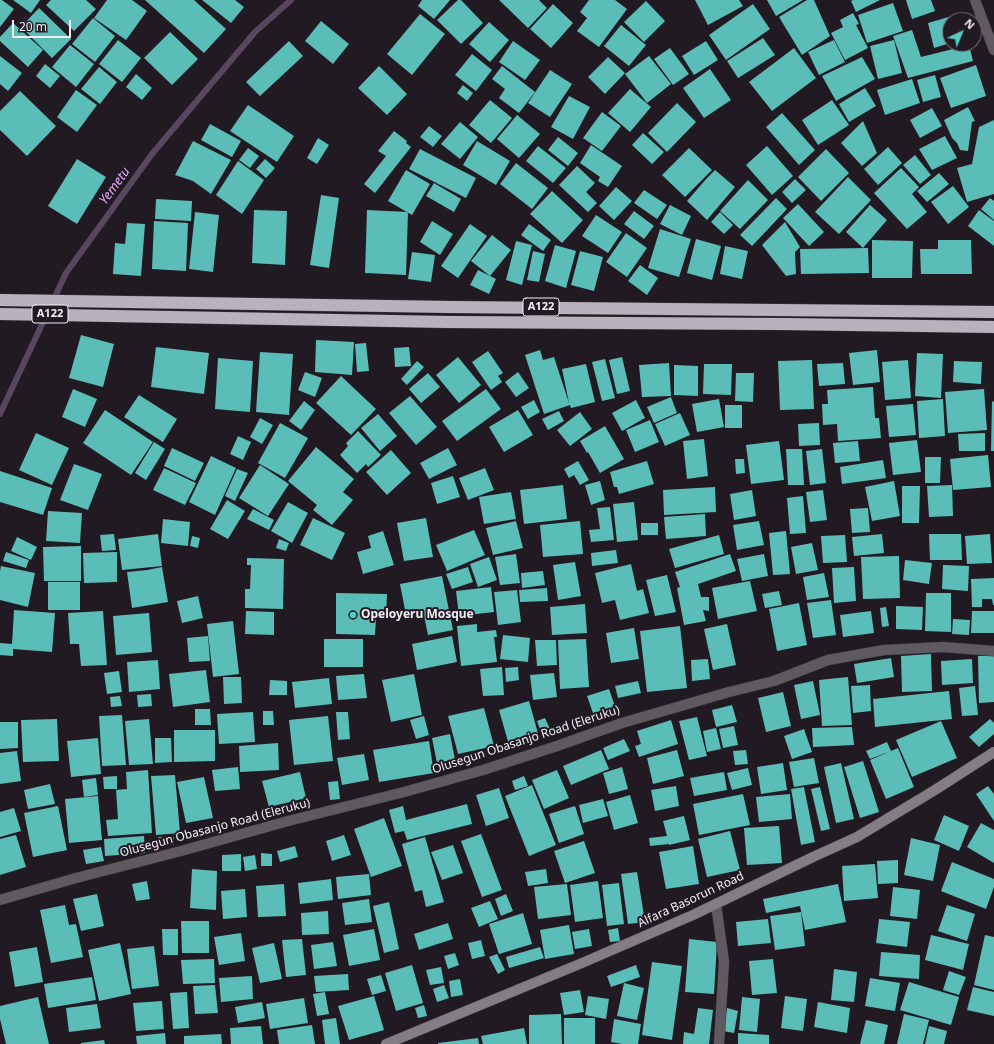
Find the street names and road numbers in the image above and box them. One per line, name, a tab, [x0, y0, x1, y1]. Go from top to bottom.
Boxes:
road number: A122	[523, 298, 559, 316]
road number: A122	[32, 305, 68, 323]
street label: Olusegun Obasanjo Road (Eleruku)	[430, 703, 622, 777]
street label: Olusegun Obasanjo Road (Eleruku)	[118, 796, 312, 860]
street label: Alfara Basorun Road	[636, 869, 746, 931]

